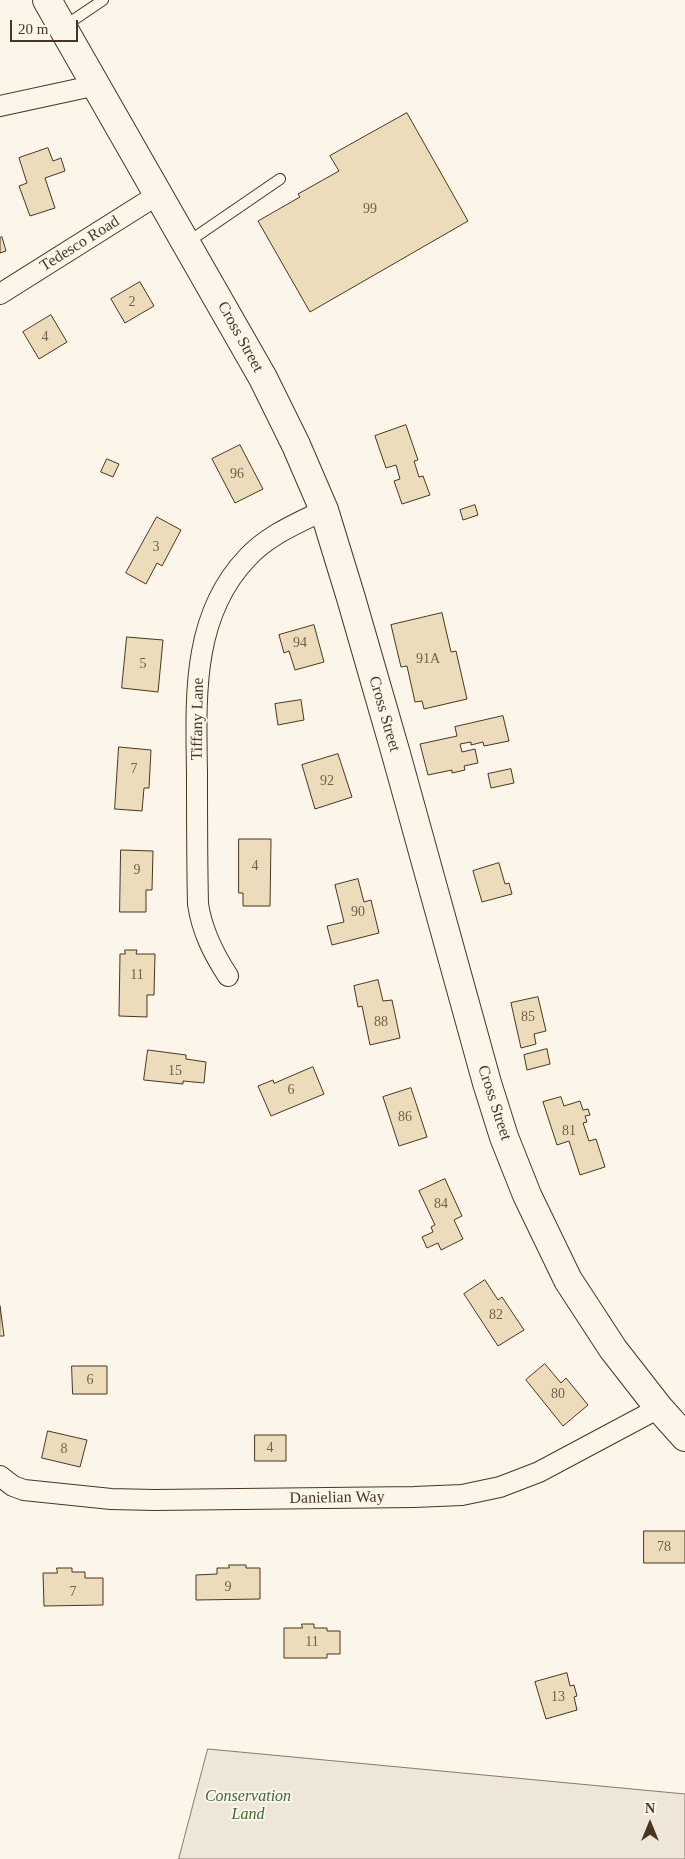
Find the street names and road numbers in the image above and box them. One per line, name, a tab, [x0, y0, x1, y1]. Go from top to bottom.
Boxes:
street label: Tedesco Road	[37, 212, 123, 276]
street label: Cross Street	[213, 298, 267, 376]
street label: Cross Street	[364, 674, 404, 754]
street label: Tiffany Lane	[188, 677, 208, 761]
street label: Cross Street	[473, 1063, 515, 1143]
street label: Danielian Way	[289, 1488, 385, 1508]

